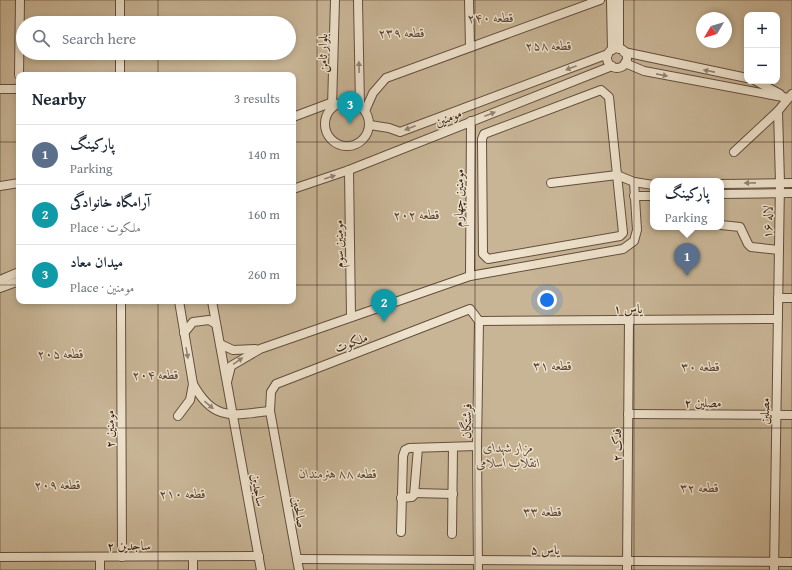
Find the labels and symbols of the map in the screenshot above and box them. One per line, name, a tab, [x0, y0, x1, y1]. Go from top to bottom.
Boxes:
park label: قطعه ۲۴۰	[468, 8, 514, 27]
north arrow	[696, 12, 732, 48]
park label: قطعه ۲۳۹	[379, 23, 425, 42]
street label: بلوار ثامن	[313, 33, 332, 73]
park label: قطعه ۲۵۸	[526, 36, 572, 55]
one-way arrow	[356, 61, 363, 73]
one-way arrow	[565, 65, 577, 71]
one-way arrow	[703, 67, 715, 73]
one-way arrow	[656, 72, 668, 78]
pin: 3	[337, 91, 363, 124]
street label: مومنین	[432, 103, 465, 131]
one-way arrow	[484, 110, 496, 116]
one-way arrow	[404, 126, 416, 132]
street label: مومنین چهارم	[448, 169, 471, 227]
one-way arrow	[324, 173, 336, 179]
one-way arrow	[743, 180, 756, 186]
park label: قطعه ۲۰۲	[394, 205, 440, 224]
street label: لاله ۱۶	[758, 205, 777, 239]
street label: مومنین سوم	[329, 220, 350, 268]
pin: 1	[674, 243, 700, 276]
pin: 2	[371, 289, 397, 322]
your location	[537, 290, 557, 310]
street label: یاس ۱	[614, 299, 644, 318]
street label: ملکوت	[332, 327, 371, 357]
park label: قطعه ۲۰۵	[38, 344, 84, 363]
one-way arrow	[185, 347, 191, 359]
park label: قطعه ۳۱	[533, 356, 572, 375]
one-way arrow	[233, 357, 243, 365]
park label: قطعه ۳۰	[681, 357, 720, 376]
park label: قطعه ۲۰۴	[133, 365, 179, 384]
street label: مصلین ۲	[684, 393, 722, 412]
street label: مصلین	[755, 397, 774, 425]
one-way arrow	[204, 400, 214, 409]
street label: فرشتگان	[456, 403, 477, 439]
street label: مومنین ۲	[100, 410, 119, 448]
street label: فدک ۲	[607, 428, 626, 462]
park label: مزار شهدای انقلاب اسلامی	[476, 438, 540, 472]
park label: قطعه ۸۸ هنرمندان	[299, 464, 377, 483]
street label: ساجدین	[246, 472, 271, 508]
park label: قطعه ۲۰۹	[35, 475, 81, 494]
park label: قطعه ۳۲	[680, 478, 719, 497]
park label: قطعه ۲۱۰	[160, 484, 206, 503]
street label: صالحین	[287, 495, 312, 529]
park label: قطعه ۳۳	[523, 502, 562, 521]
street label: ساجدین ۲	[107, 536, 151, 555]
street label: یاس ۵	[531, 540, 561, 559]

